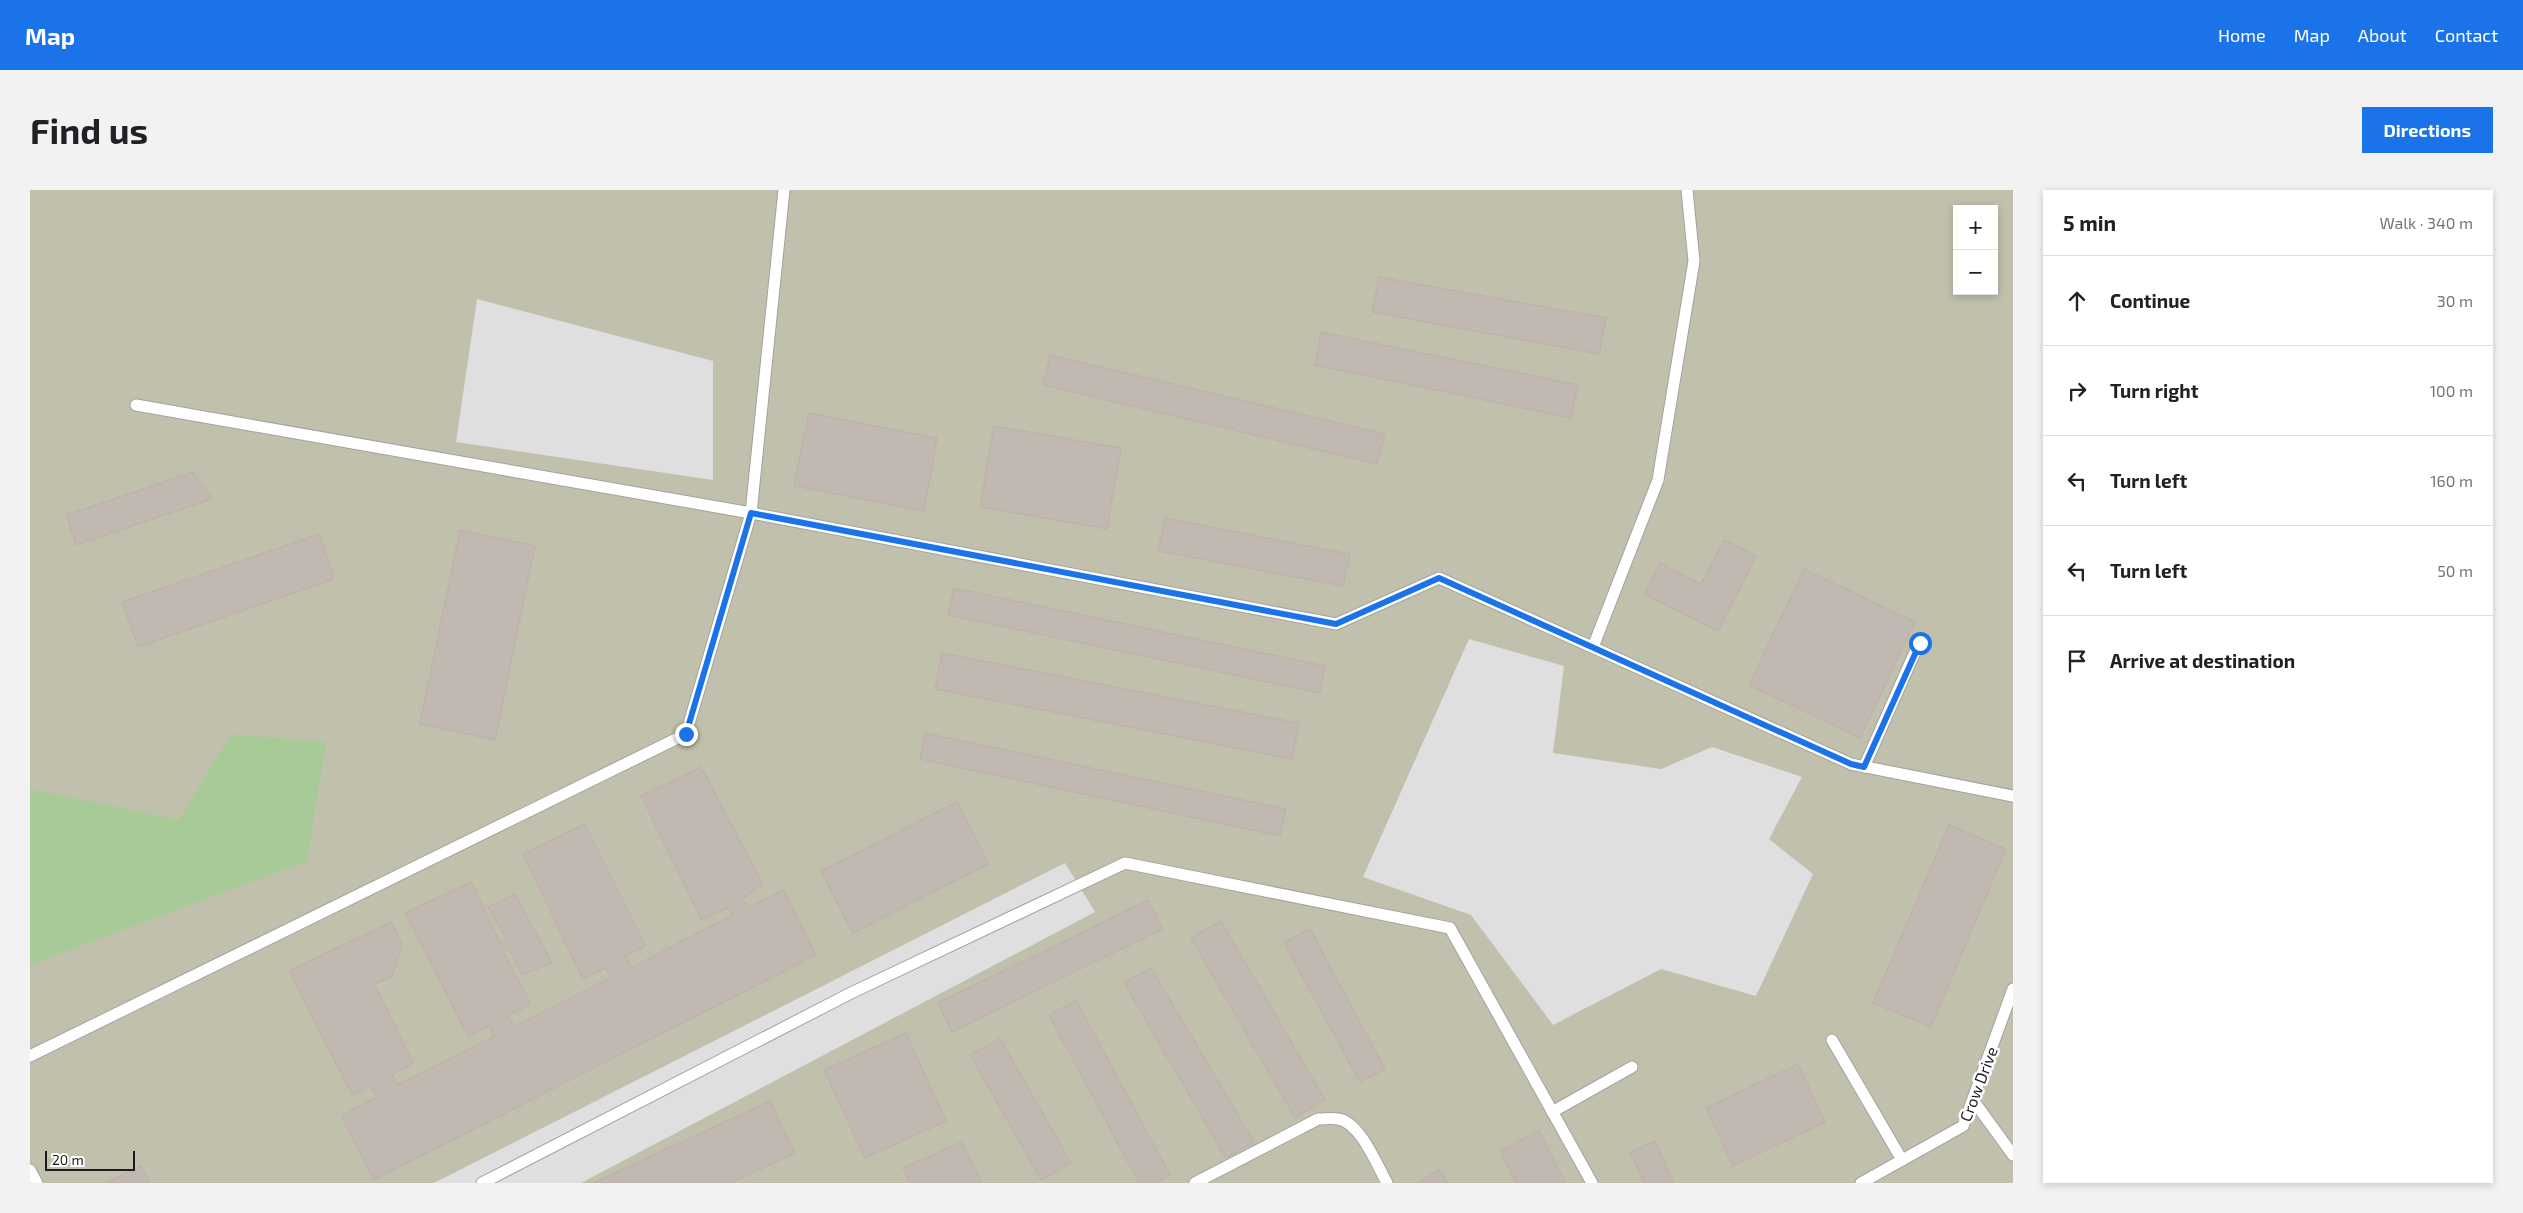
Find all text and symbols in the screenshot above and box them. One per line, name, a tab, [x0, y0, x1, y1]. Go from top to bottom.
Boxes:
text: Map	[25, 21, 75, 50]
text: Home	[2218, 24, 2266, 46]
text: Map	[2294, 24, 2330, 46]
text: About	[2358, 24, 2407, 46]
text: Contact	[2435, 24, 2498, 46]
button: Directions	[2362, 107, 2493, 153]
text: Find us	[30, 109, 148, 151]
map controls	[1953, 205, 1998, 295]
button: +	[1953, 205, 1998, 250]
text: 5 min	[2063, 210, 2116, 235]
text: Walk · 340 m	[2380, 213, 2473, 232]
button: −	[1953, 250, 1998, 295]
icon: ahead	[2063, 287, 2091, 315]
text: Continue	[2110, 289, 2190, 312]
text: 30 m	[2437, 291, 2473, 310]
icon: right	[2063, 377, 2091, 405]
text: Turn right	[2110, 379, 2198, 402]
text: 100 m	[2430, 381, 2473, 400]
icon: left	[2063, 467, 2091, 495]
text: Turn left	[2110, 469, 2187, 492]
text: 160 m	[2430, 471, 2473, 490]
icon: left	[2063, 557, 2091, 585]
text: Turn left	[2110, 559, 2187, 582]
text: 50 m	[2437, 561, 2473, 580]
route start	[1909, 632, 1932, 655]
icon: arrive	[2063, 647, 2091, 675]
text: Arrive at destination	[2110, 649, 2295, 672]
route end	[675, 723, 698, 746]
street label: Crow Drive	[1955, 1044, 2001, 1124]
scale bar	[45, 1148, 135, 1171]
text: 20 m	[52, 1151, 84, 1168]

